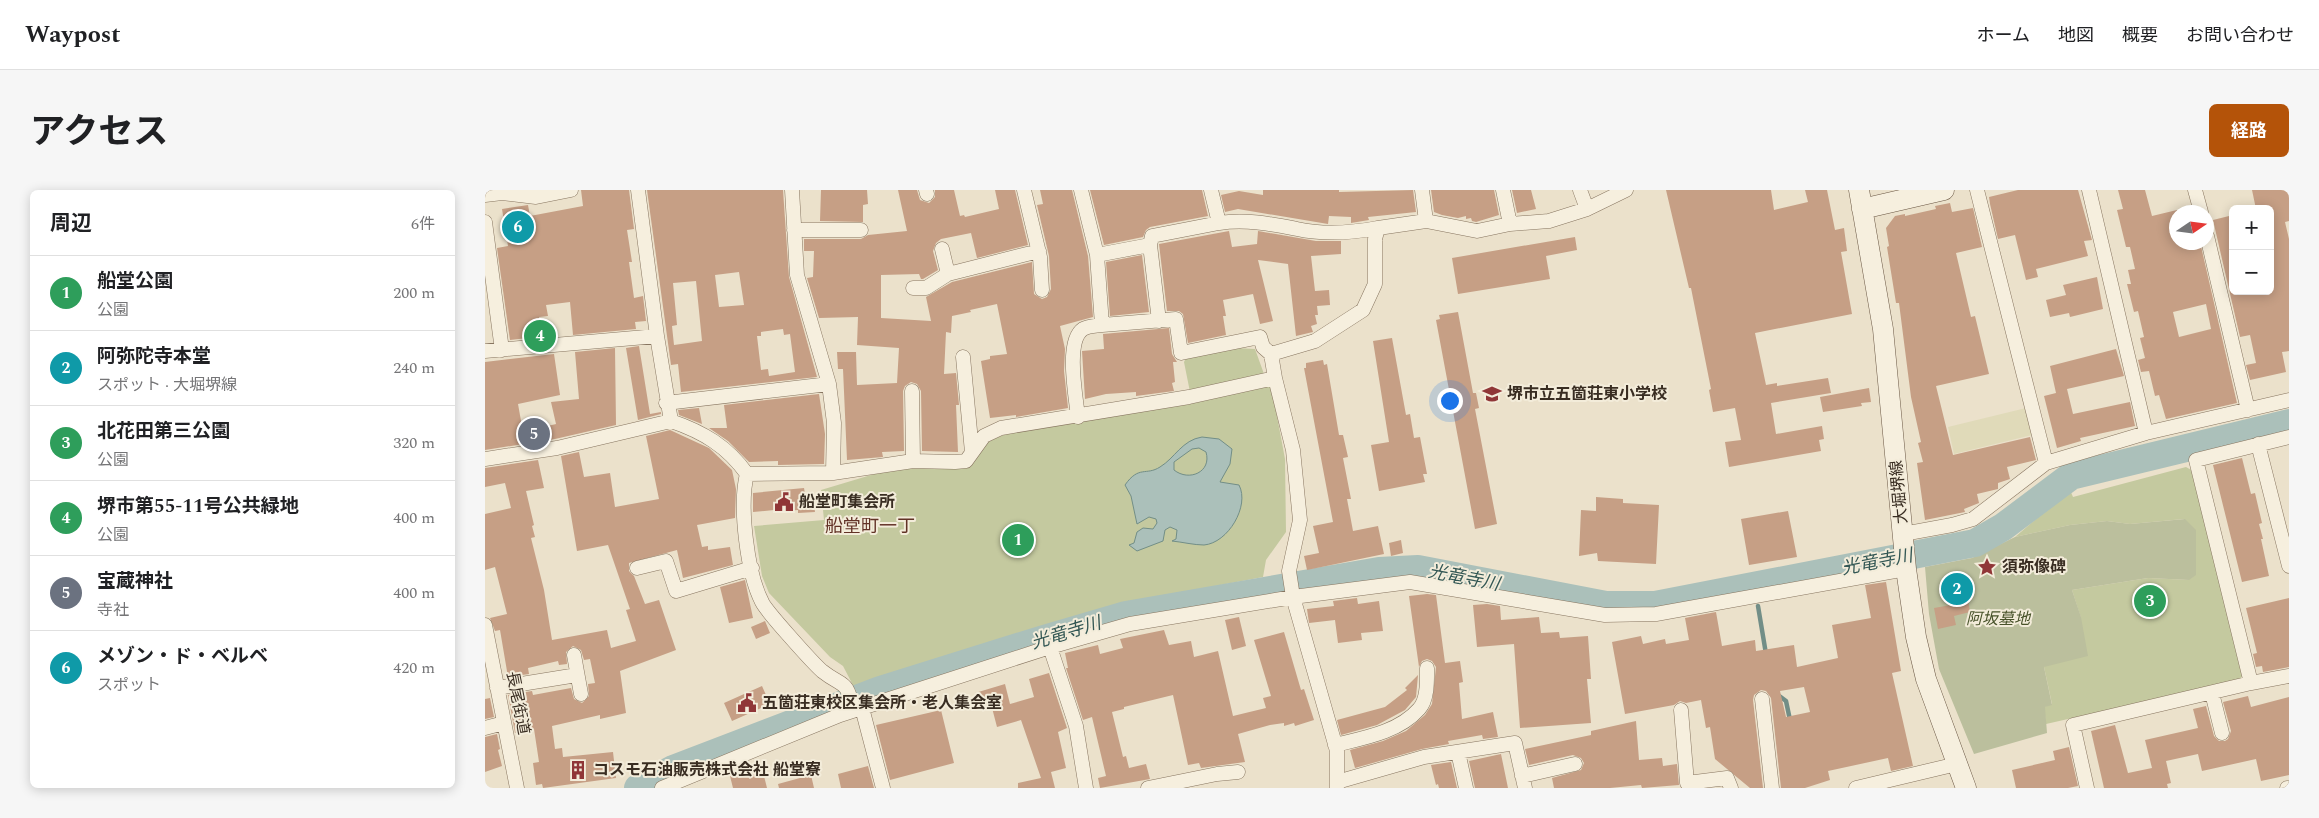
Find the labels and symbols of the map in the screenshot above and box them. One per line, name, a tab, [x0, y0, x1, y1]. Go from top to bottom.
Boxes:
north arrow	[2169, 205, 2214, 250]
pin: 6	[502, 208, 534, 246]
pin: 4	[524, 317, 556, 355]
place label: 堺市立五箇荘東小学校	[1507, 382, 1667, 406]
school or university icon: 堺市立五箇荘東小学校	[1481, 383, 1503, 405]
your location	[1437, 388, 1463, 414]
pin: 5	[518, 415, 550, 453]
street label: 大堀堺線	[1884, 459, 1914, 525]
place label: 船堂町集会所	[799, 490, 895, 514]
public building icon: 船堂町集会所	[773, 491, 795, 513]
district label: 船堂町一丁	[825, 513, 915, 540]
pin: 1	[1002, 521, 1034, 559]
water label: 光竜寺川	[1839, 541, 1917, 582]
place label: 須弥像碑	[2002, 555, 2066, 579]
place icon: 須弥像碑	[1976, 556, 1998, 578]
water label: 光竜寺川	[1426, 558, 1504, 599]
pin: 2	[1941, 570, 1973, 608]
pin: 3	[2134, 582, 2166, 620]
park label: 阿坂墓地	[1966, 607, 2032, 631]
water label: 光竜寺川	[1028, 609, 1106, 656]
street label: 長尾街道	[500, 669, 536, 737]
place label: 五箇荘東校区集会所・老人集会室	[762, 691, 1002, 715]
public building icon: 五箇荘東校区集会所・老人集会室	[736, 692, 758, 714]
place label: コスモ石油販売株式会社 船堂寮	[593, 758, 821, 782]
building icon: コスモ石油販売株式会社 船堂寮	[567, 759, 589, 781]

